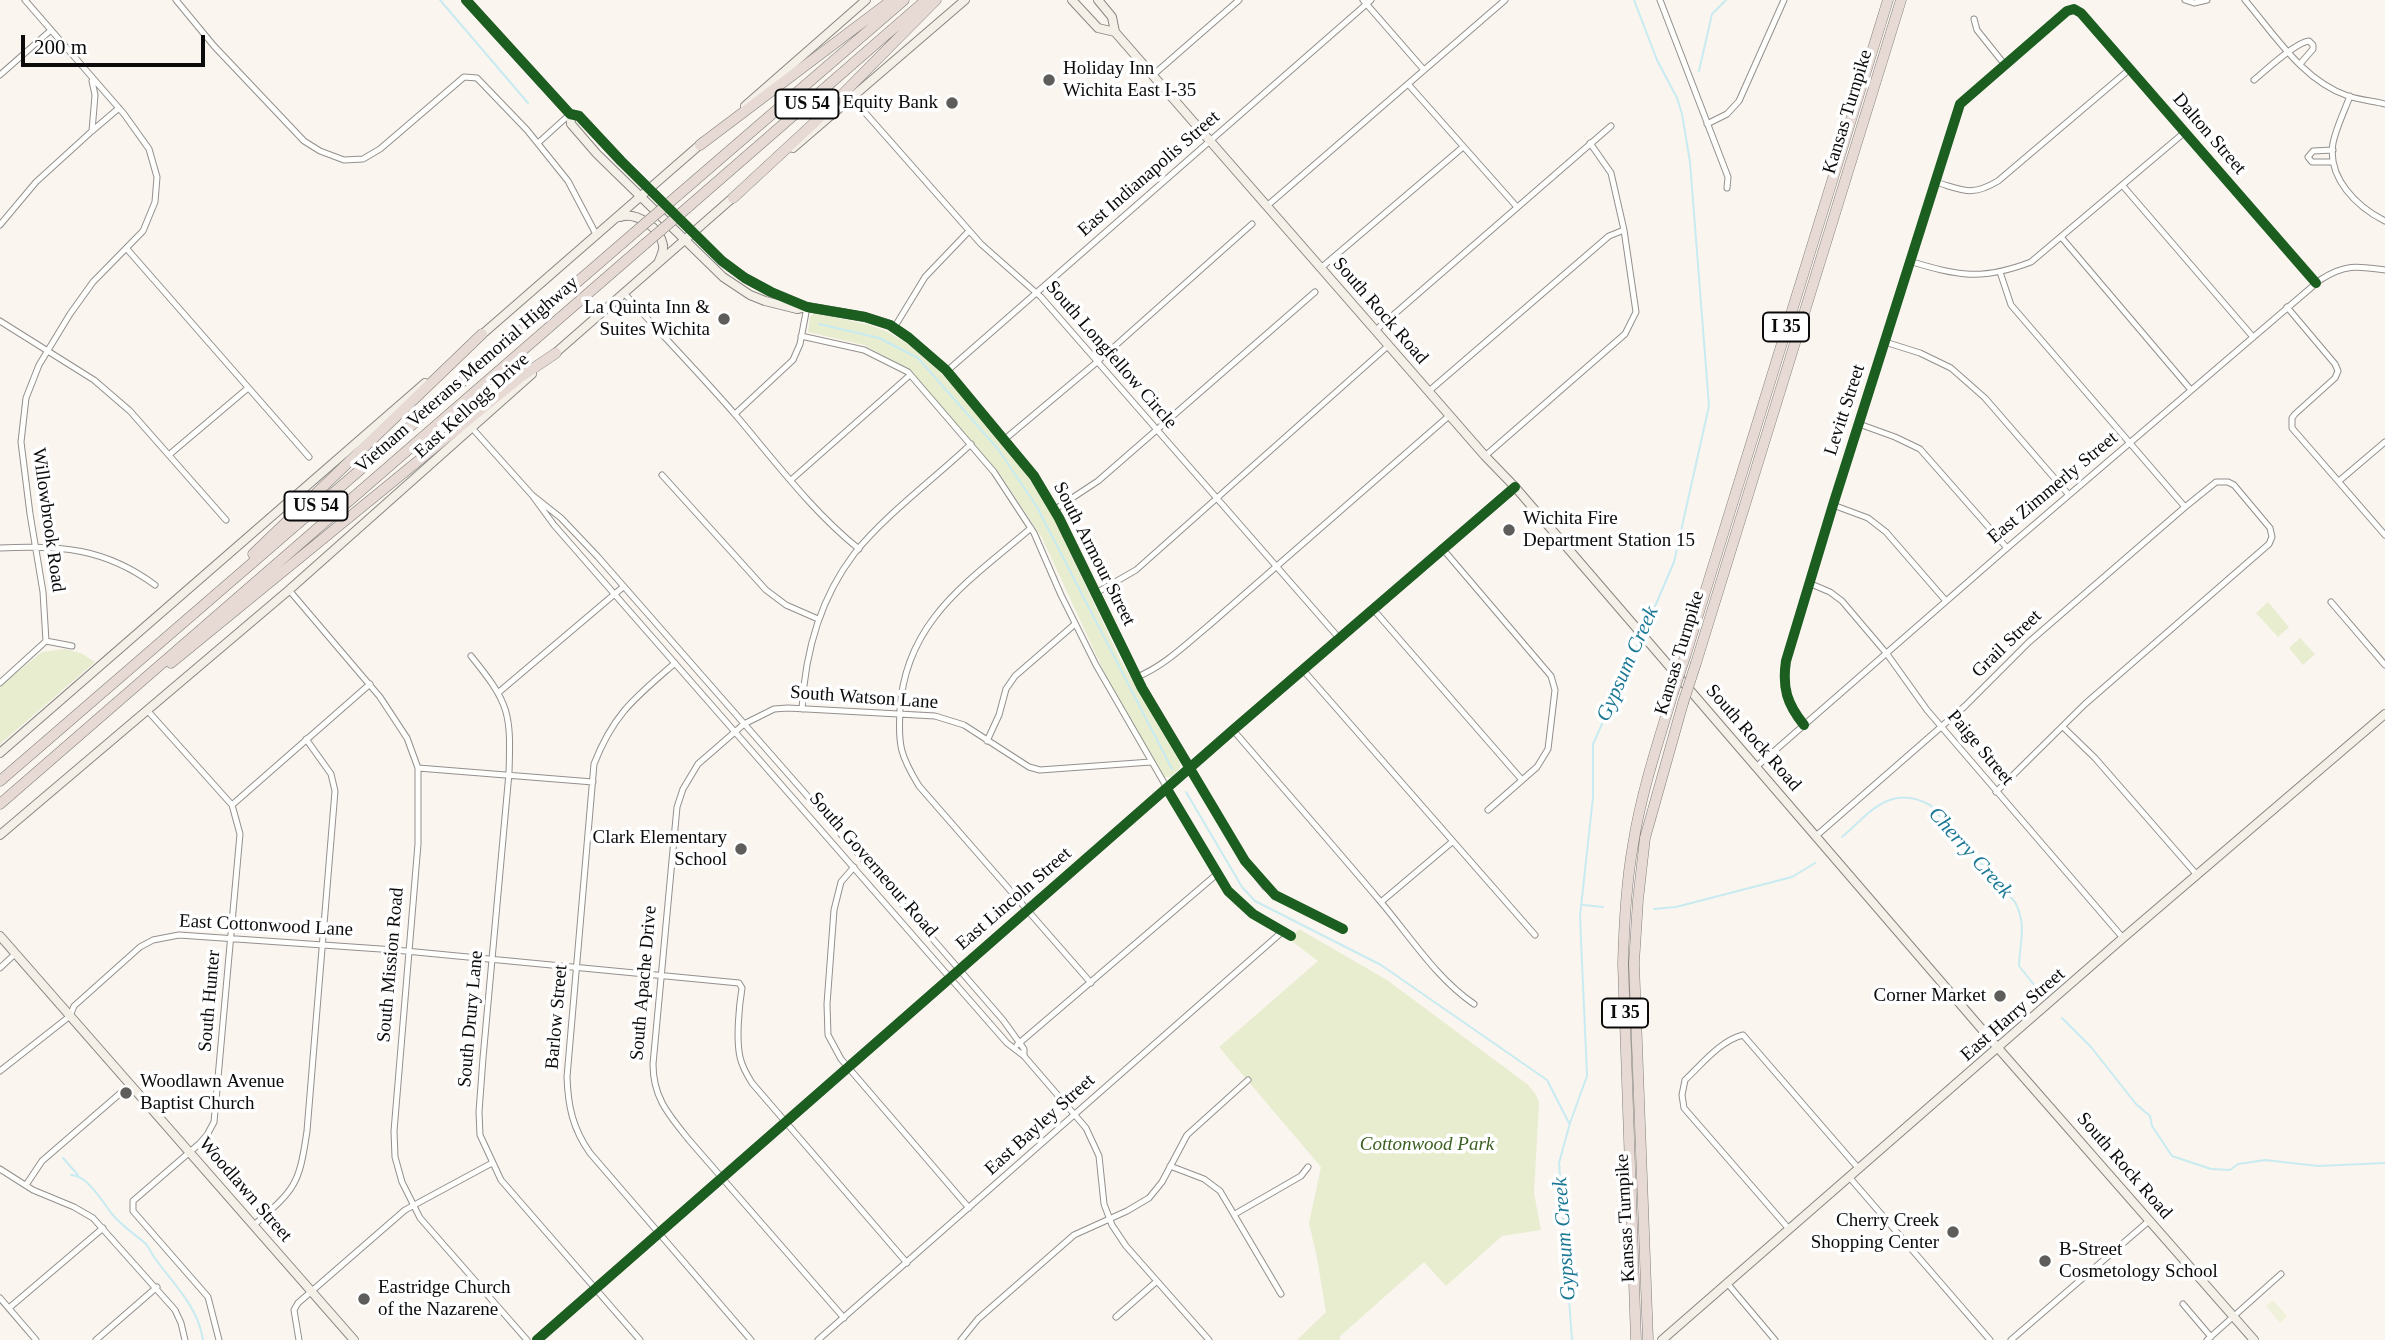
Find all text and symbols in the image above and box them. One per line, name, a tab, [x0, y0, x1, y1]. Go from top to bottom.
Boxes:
scale bar	[24, 21, 208, 65]
text: 200 m	[34, 35, 87, 59]
street label: Kansas Turnpike	[1818, 47, 1878, 177]
place label: Holiday Inn Wichita East I-35	[1063, 58, 1196, 102]
marker: Holiday Inn Wichita East I-35	[1041, 72, 1057, 88]
street label: Dalton Street	[2167, 88, 2251, 180]
road number: US 54	[776, 90, 838, 119]
place label: Equity Bank	[842, 92, 938, 114]
marker: Equity Bank	[944, 95, 960, 111]
street label: East Indianapolis Street	[1073, 106, 1225, 242]
street label: South Rock Road	[1327, 253, 1433, 369]
street label: Vietnam Veterans Memorial Highway	[351, 272, 583, 478]
street label: South Longfellow Circle	[1040, 276, 1182, 434]
place label: La Quinta Inn & Suites Wichita	[584, 297, 710, 341]
marker: La Quinta Inn & Suites Wichita	[716, 311, 732, 327]
road number: I 35	[1763, 312, 1809, 342]
street label: East Kellogg Drive	[410, 348, 534, 464]
street label: Levitt Street	[1820, 362, 1870, 458]
street label: East Zimmerly Street	[1983, 427, 2123, 549]
street label: Willowbrook Road	[27, 446, 69, 594]
street label: South Armour Street	[1048, 478, 1140, 630]
road number: US 54	[284, 492, 348, 520]
place label: Wichita Fire Department Station 15	[1523, 508, 1695, 552]
marker: Wichita Fire Department Station 15	[1501, 522, 1517, 538]
street label: Kansas Turnpike	[1650, 588, 1710, 718]
water label: Gypsum Creek	[1591, 602, 1665, 726]
street label: Grail Street	[1967, 605, 2047, 683]
street label: South Rock Road	[1700, 680, 1806, 796]
street label: South Watson Lane	[789, 681, 939, 715]
street label: Paige Street	[1942, 706, 2018, 790]
street label: South Governeour Road	[804, 788, 942, 942]
water label: Cherry Creek	[1922, 802, 2018, 904]
place label: Clark Elementary School	[592, 827, 727, 871]
marker: Clark Elementary School	[733, 841, 749, 857]
street label: East Lincoln Street	[952, 843, 1076, 955]
street label: South Mission Road	[373, 887, 409, 1043]
street label: South Apache Drive	[626, 905, 662, 1061]
street label: East Cottonwood Lane	[178, 910, 354, 942]
street label: South Hunter	[194, 949, 226, 1053]
street label: South Drury Lane	[454, 950, 488, 1088]
street label: East Harry Street	[1956, 963, 2070, 1067]
street label: Barlow Street	[541, 964, 573, 1070]
place label: Corner Market	[1874, 985, 1986, 1007]
marker: Corner Market	[1992, 988, 2008, 1004]
road number: I 35	[1602, 998, 1648, 1028]
street label: East Bayley Street	[980, 1070, 1100, 1180]
place label: Woodlawn Avenue Baptist Church	[140, 1071, 284, 1115]
marker: Woodlawn Avenue Baptist Church	[118, 1085, 134, 1101]
street label: South Rock Road	[2071, 1108, 2177, 1224]
street label: Woodlawn Street	[193, 1133, 297, 1247]
park label: Cottonwood Park	[1360, 1134, 1494, 1156]
street label: Kansas Turnpike	[1611, 1153, 1641, 1283]
water label: Gypsum Creek	[1548, 1177, 1582, 1301]
place label: Cherry Creek Shopping Center	[1811, 1210, 1939, 1254]
marker: Cherry Creek Shopping Center	[1945, 1224, 1961, 1240]
place label: B-Street Cosmetology School	[2059, 1239, 2218, 1283]
marker: B-Street Cosmetology School	[2037, 1253, 2053, 1269]
place label: Eastridge Church of the Nazarene	[378, 1277, 510, 1321]
marker: Eastridge Church of the Nazarene	[356, 1291, 372, 1307]

